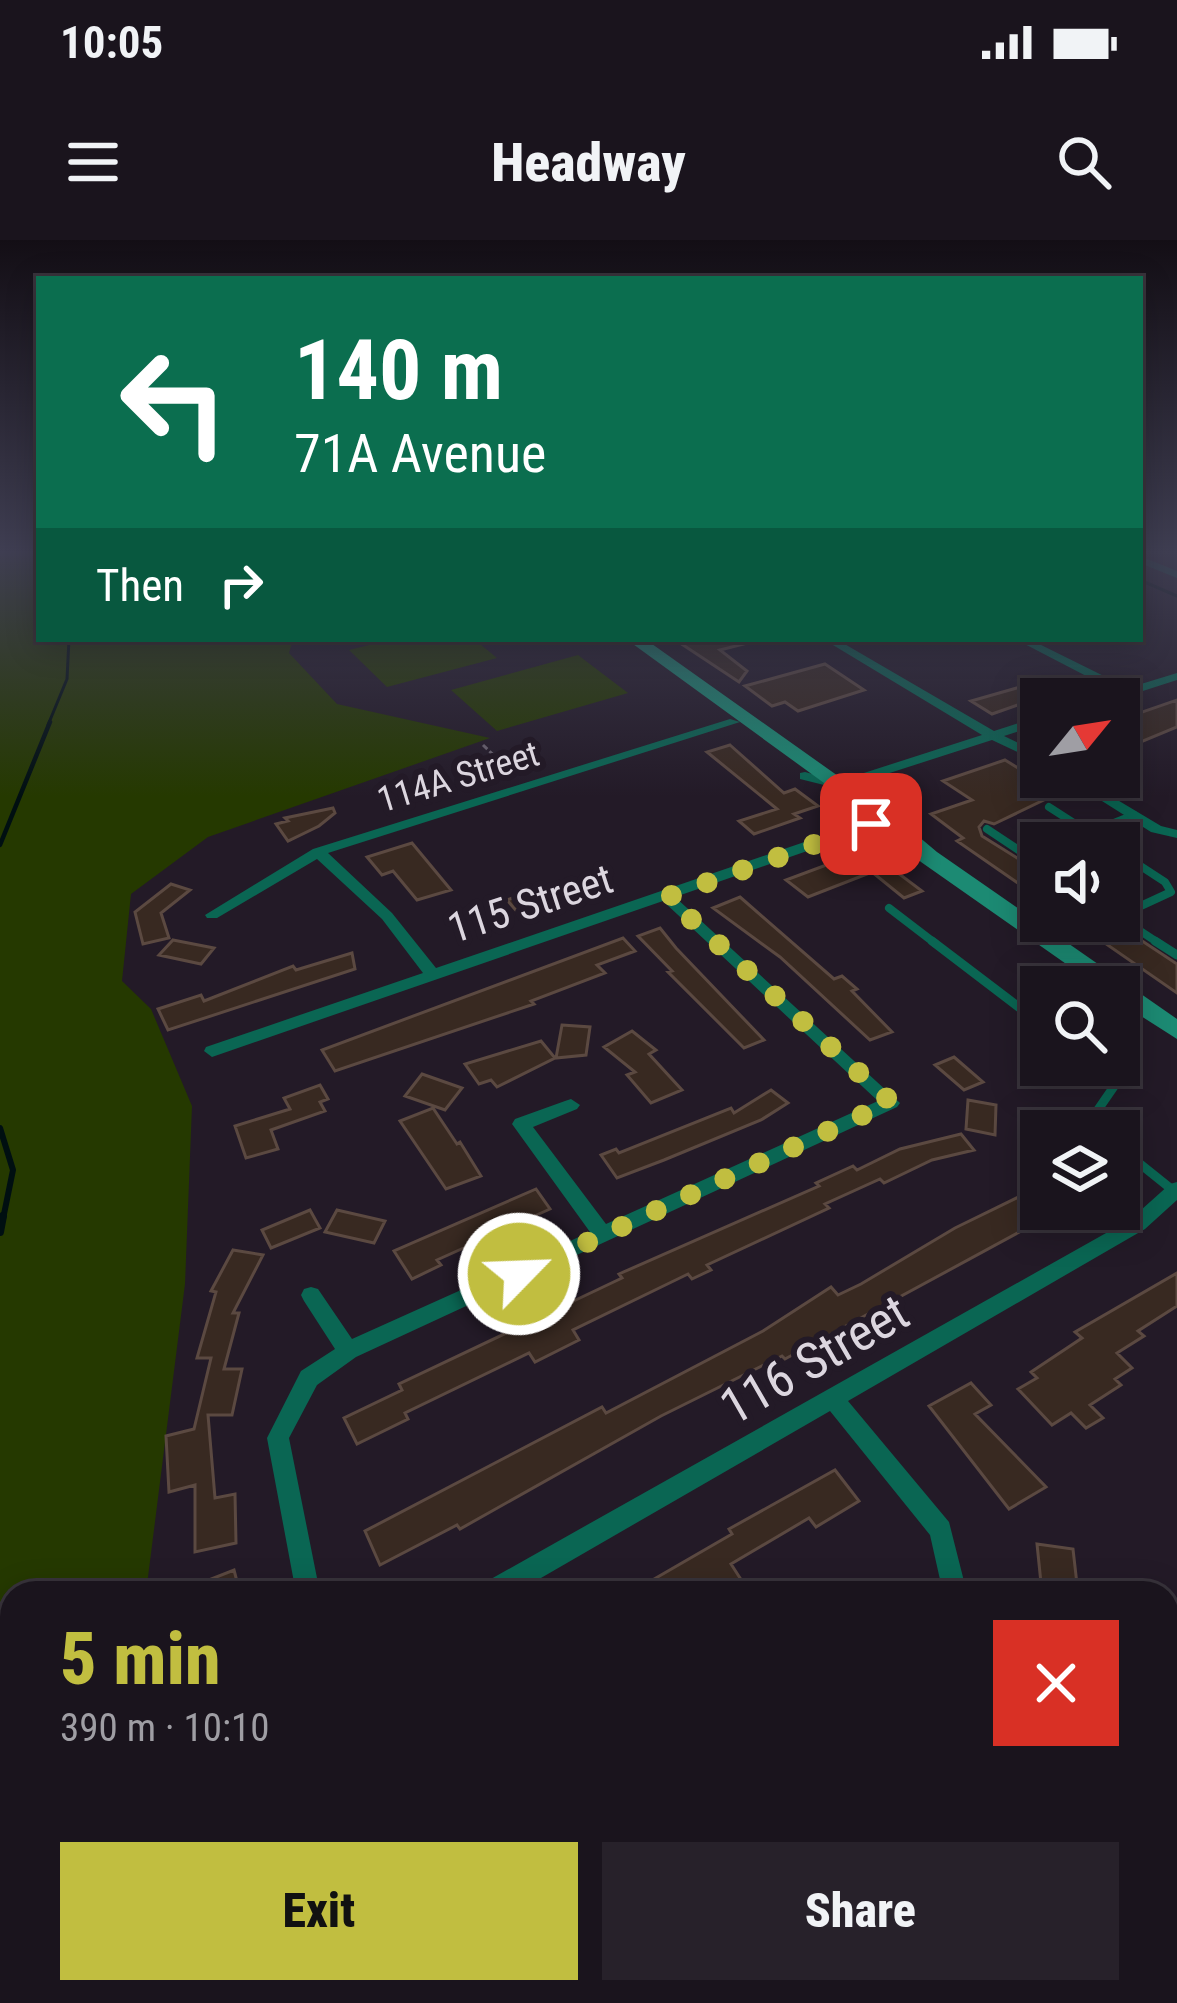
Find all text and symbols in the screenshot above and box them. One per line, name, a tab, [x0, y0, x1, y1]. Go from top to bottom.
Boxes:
text: 10:05	[60, 16, 163, 69]
icon: menu	[60, 129, 126, 195]
icon: search	[1051, 129, 1117, 195]
text: Headway	[491, 131, 686, 194]
text: 140 m	[294, 321, 503, 420]
icon: left	[96, 324, 252, 480]
text: 71A Avenue	[294, 422, 546, 485]
icon: right	[208, 552, 274, 618]
text: Then	[96, 559, 184, 612]
north arrow	[1020, 678, 1140, 798]
map controls	[1020, 678, 1140, 1230]
street label: 114A Street	[372, 733, 544, 821]
pin	[820, 773, 922, 875]
icon: arrive	[838, 791, 904, 857]
button: sound	[1020, 822, 1140, 942]
street label: 115 Street	[442, 854, 619, 953]
button: search	[1020, 966, 1140, 1086]
button: layers	[1020, 1110, 1140, 1230]
position arrow	[456, 1211, 582, 1337]
street label: 116 Street	[710, 1282, 919, 1437]
text: 5 min	[60, 1617, 221, 1702]
button: close	[993, 1620, 1119, 1746]
text: 390 m · 10:10	[60, 1705, 270, 1751]
button: Exit	[60, 1842, 578, 1980]
button: Share	[602, 1842, 1119, 1980]

